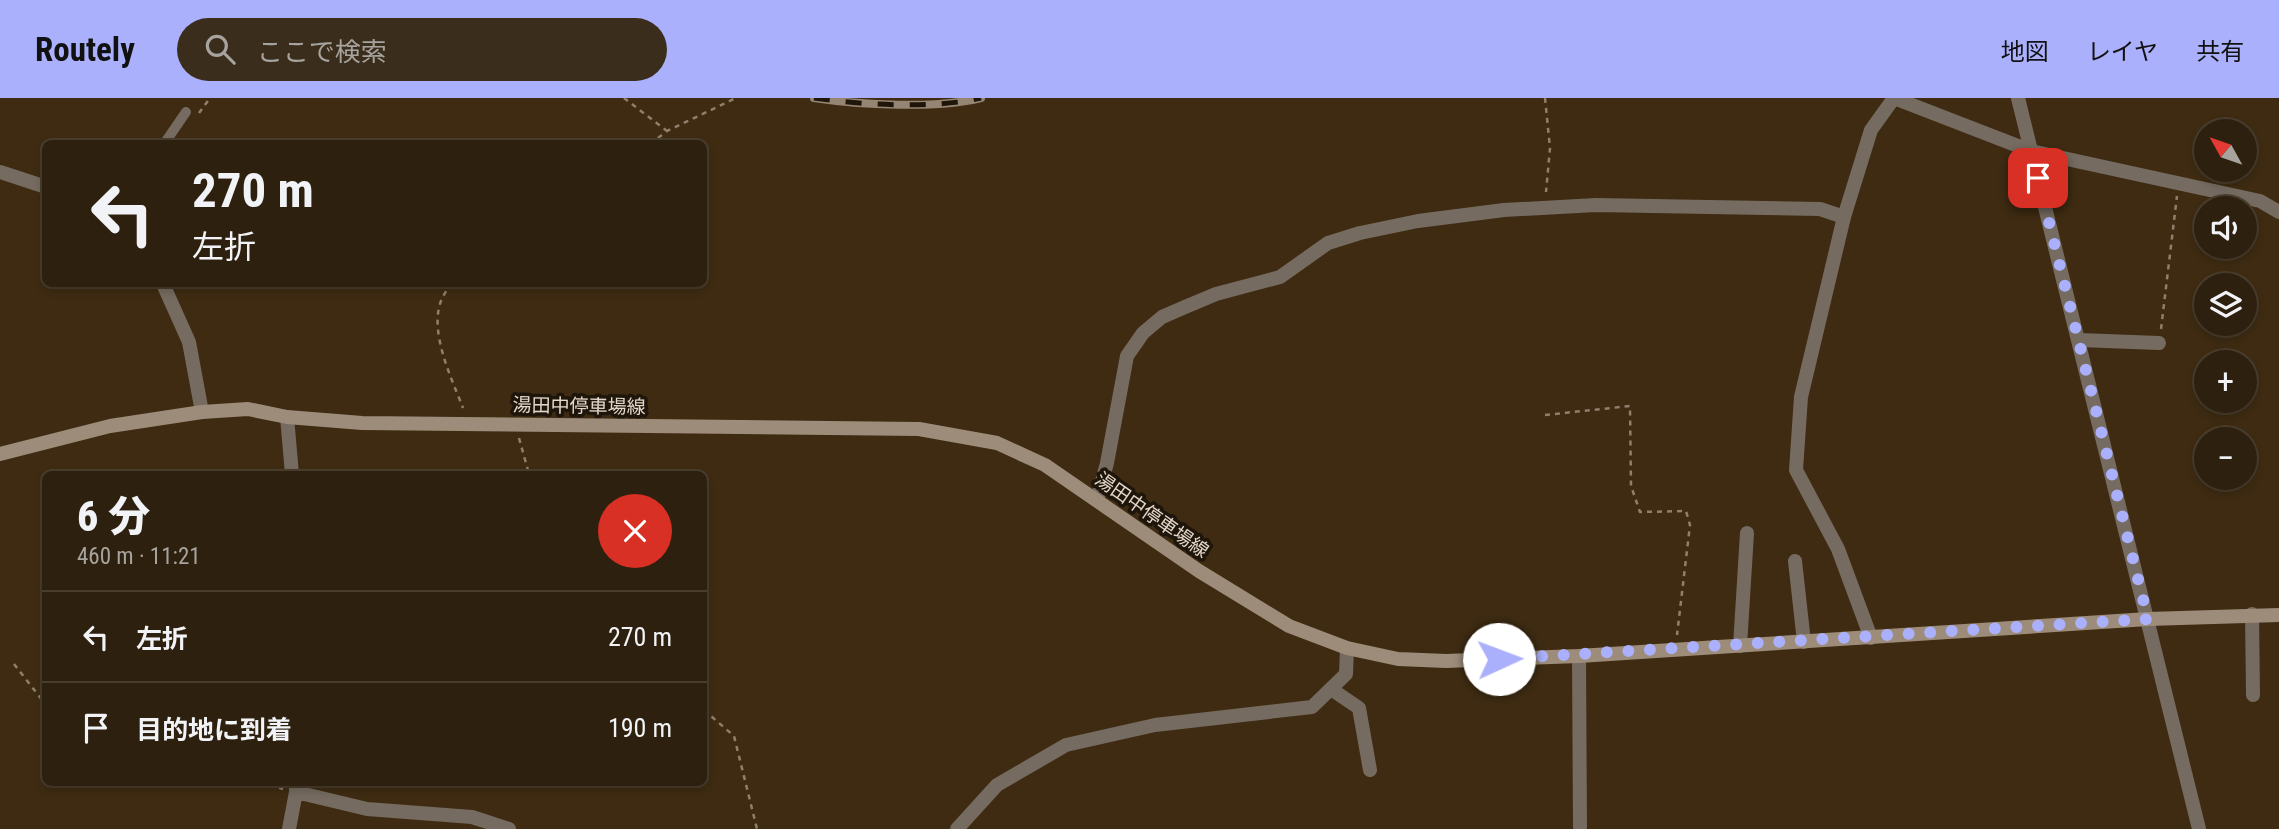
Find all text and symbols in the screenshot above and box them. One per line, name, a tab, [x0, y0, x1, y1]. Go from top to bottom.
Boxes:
search box	[177, 18, 667, 81]
text: Routely	[35, 30, 135, 69]
icon: search	[201, 30, 239, 68]
text: ここで検索	[257, 37, 387, 67]
text: 地図	[2001, 38, 2049, 66]
text: レイヤ	[2087, 38, 2158, 66]
text: 共有	[2196, 38, 2244, 66]
north arrow	[2194, 119, 2258, 182]
map controls	[2194, 119, 2257, 490]
pin	[2008, 148, 2068, 208]
icon: arrive	[2019, 159, 2057, 197]
text: 270 m	[192, 162, 314, 219]
icon: left	[77, 168, 168, 259]
button: sound	[2194, 196, 2257, 259]
text: 左折	[192, 228, 256, 266]
button: layers	[2194, 273, 2257, 336]
button: +	[2194, 350, 2257, 413]
street label: 湯田中停車場線	[512, 393, 646, 419]
button: −	[2194, 427, 2257, 490]
street label: 湯田中停車場線	[1091, 467, 1213, 563]
text: 6 分	[77, 492, 150, 541]
button: close	[598, 494, 672, 568]
text: 460 m · 11:21	[77, 543, 201, 570]
icon: left	[77, 618, 115, 656]
text: 270 m	[608, 622, 672, 652]
position arrow	[1462, 622, 1536, 696]
text: 左折	[136, 624, 188, 654]
icon: arrive	[77, 709, 115, 747]
text: 190 m	[608, 713, 672, 743]
text: 目的地に到着	[136, 715, 292, 745]

